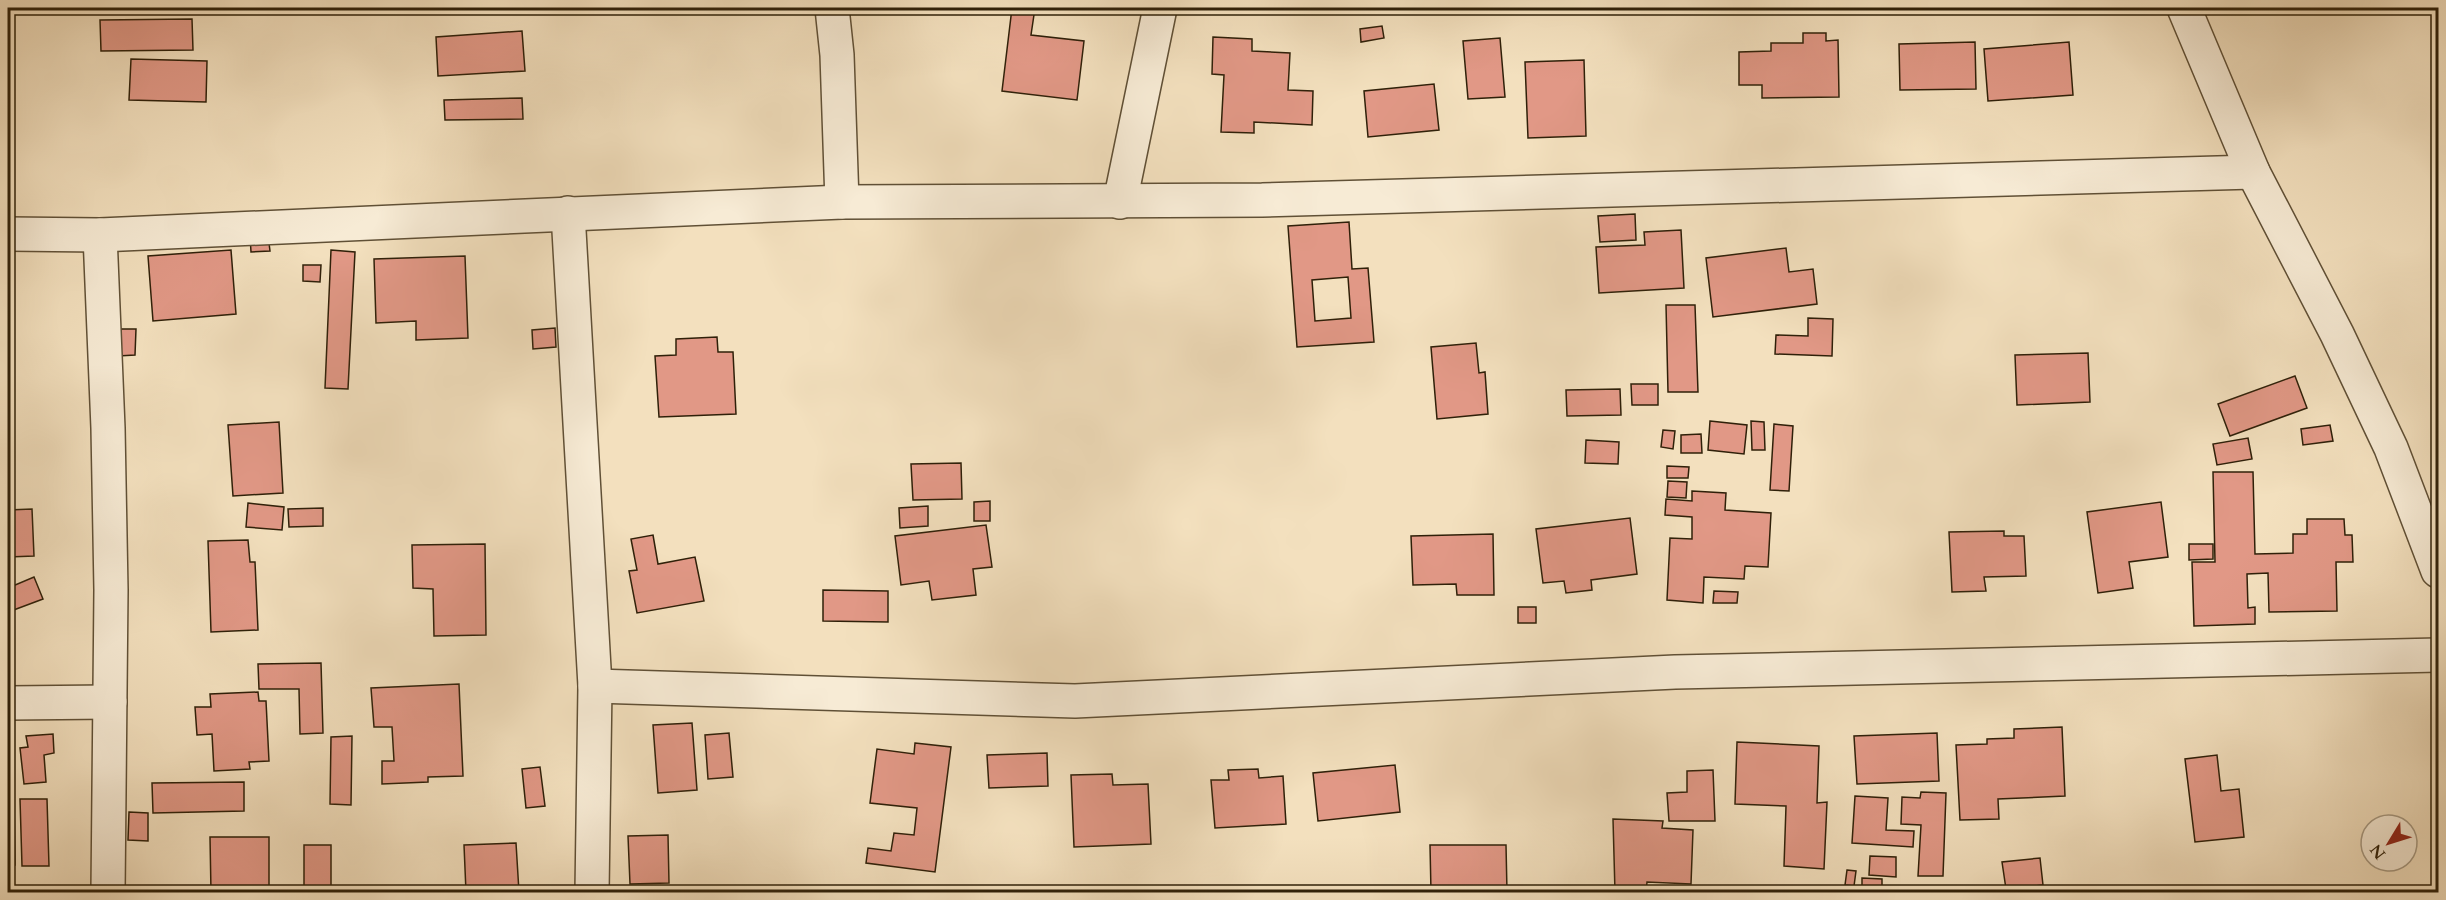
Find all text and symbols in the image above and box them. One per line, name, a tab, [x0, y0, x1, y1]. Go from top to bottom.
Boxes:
north arrow	[2359, 813, 2419, 873]
text: N	[2365, 839, 2391, 864]

